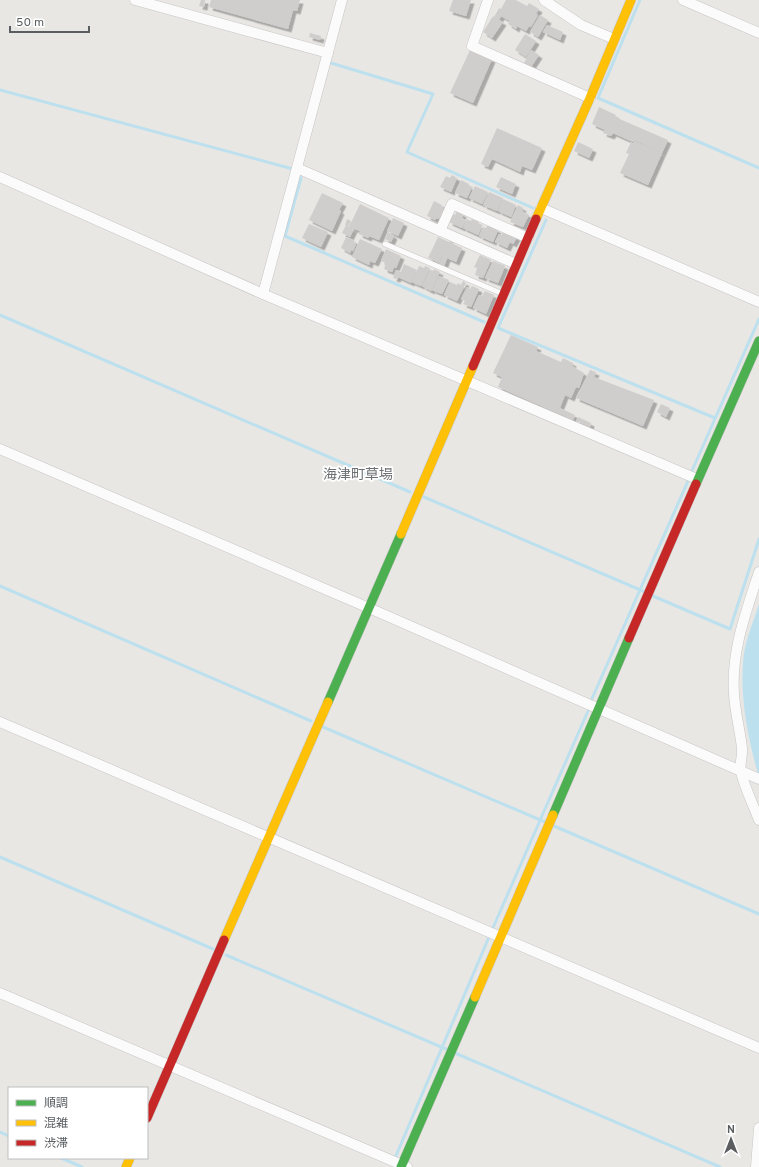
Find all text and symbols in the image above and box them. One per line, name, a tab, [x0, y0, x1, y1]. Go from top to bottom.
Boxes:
scale bar	[10, 8, 89, 34]
text: 50 m	[16, 15, 44, 31]
district label: 海津町草場	[323, 467, 393, 484]
legend	[8, 1087, 148, 1159]
text: 順調	[44, 1096, 68, 1112]
text: 混雑	[44, 1116, 68, 1132]
north arrow	[711, 1119, 751, 1159]
text: N	[727, 1123, 735, 1137]
text: 渋滞	[44, 1136, 68, 1152]

